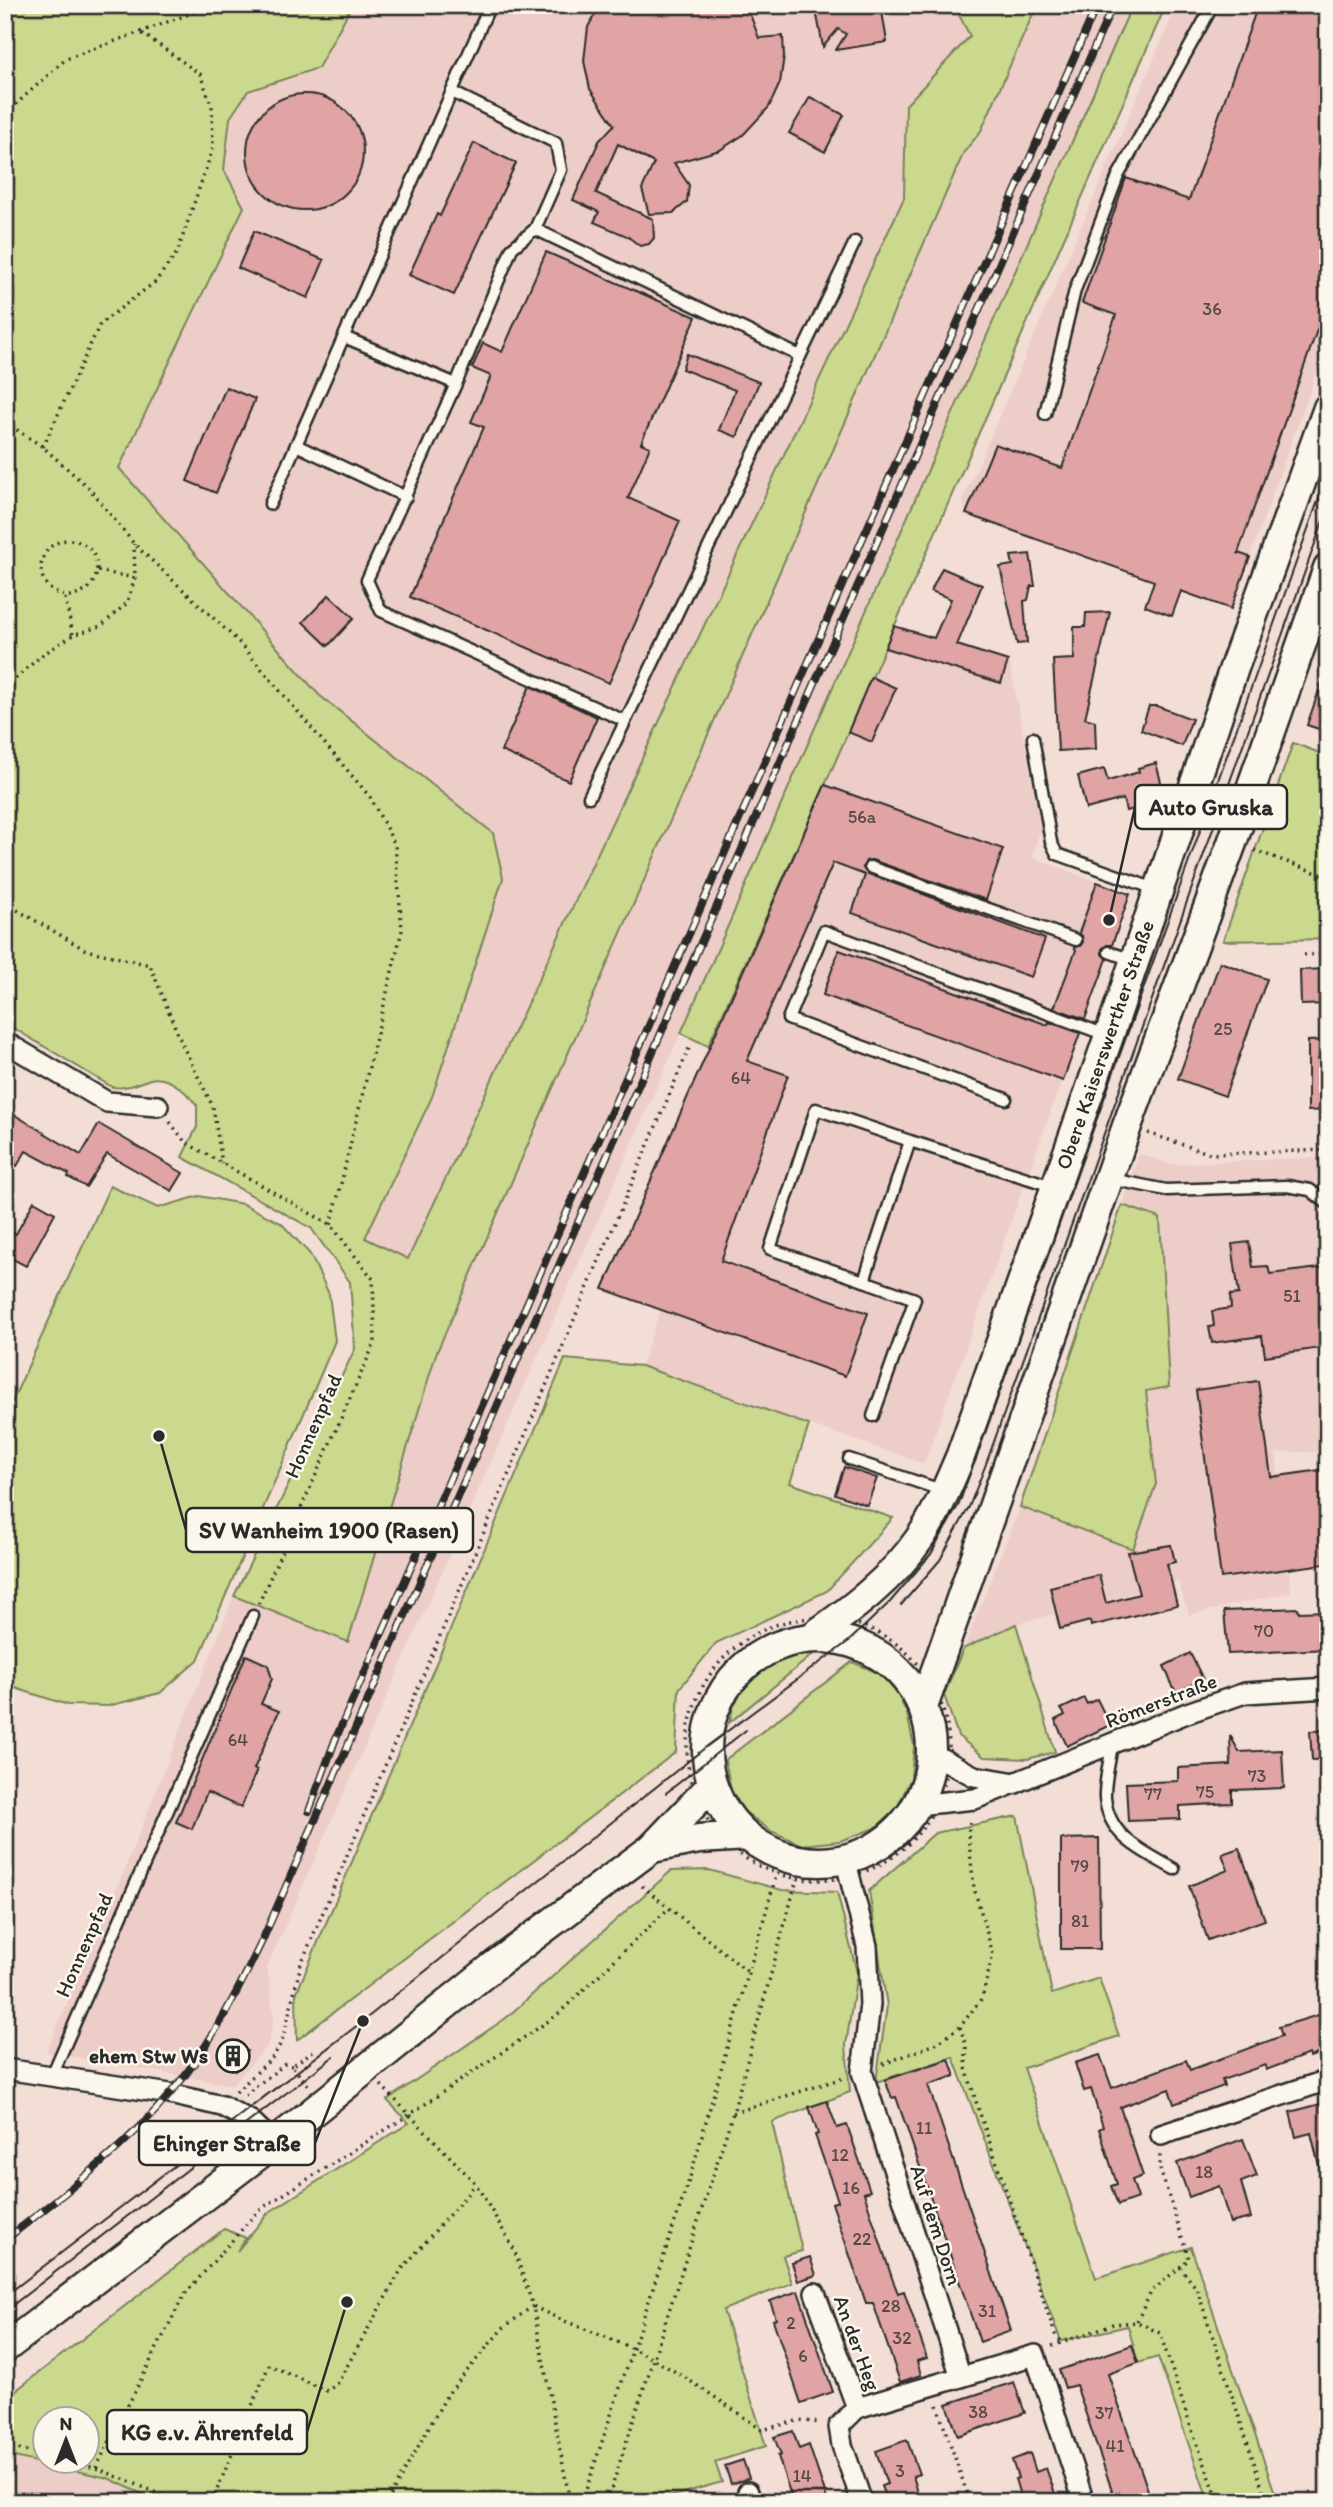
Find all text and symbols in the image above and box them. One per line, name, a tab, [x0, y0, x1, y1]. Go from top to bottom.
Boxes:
house number: 36	[1202, 298, 1222, 320]
callout: Auto Gruska	[1135, 785, 1287, 829]
text: Auto Gruska	[1148, 793, 1274, 821]
house number: 56a	[848, 806, 877, 828]
street label: Obere Kaiserswerther Straße	[1050, 917, 1159, 1173]
house number: 25	[1214, 1018, 1232, 1040]
house number: 64	[731, 1067, 751, 1089]
house number: 51	[1283, 1285, 1301, 1307]
street label: Honnenpfad	[278, 1369, 347, 1482]
callout: SV Wanheim 1900 (Rasen)	[186, 1508, 473, 1552]
text: SV Wanheim 1900 (Rasen)	[199, 1516, 459, 1544]
house number: 70	[1254, 1620, 1274, 1642]
street label: Römerstraße	[1101, 1668, 1220, 1733]
house number: 64	[228, 1729, 248, 1751]
house number: 73	[1248, 1765, 1267, 1787]
house number: 75	[1196, 1781, 1214, 1803]
house number: 77	[1144, 1783, 1162, 1805]
house number: 79	[1071, 1855, 1089, 1877]
street label: Honnenpfad	[49, 1888, 118, 2001]
house number: 81	[1071, 1910, 1089, 1932]
building icon: ehem Stw Ws	[214, 2037, 252, 2075]
place label: ehem Stw Ws	[89, 2043, 208, 2068]
house number: 11	[916, 2117, 932, 2139]
callout: Ehinger Straße	[139, 2121, 315, 2165]
text: Ehinger Straße	[153, 2129, 301, 2157]
house number: 12	[831, 2144, 849, 2166]
street label: Auf dem Dorn	[905, 2161, 968, 2288]
house number: 18	[1195, 2161, 1213, 2183]
house number: 16	[842, 2177, 860, 2199]
house number: 22	[853, 2228, 872, 2250]
street label: An der Heg	[829, 2292, 886, 2394]
house number: 28	[881, 2295, 901, 2317]
house number: 31	[978, 2300, 996, 2322]
house number: 2	[786, 2312, 796, 2334]
house number: 32	[892, 2327, 912, 2349]
house number: 6	[798, 2345, 808, 2367]
house number: 38	[968, 2401, 988, 2423]
house number: 37	[1095, 2402, 1113, 2424]
north arrow	[32, 2406, 102, 2476]
callout: KG e.v. Ährenfeld	[107, 2410, 307, 2454]
text: N	[60, 2412, 72, 2435]
text: KG e.v. Ährenfeld	[121, 2418, 293, 2446]
house number: 41	[1105, 2435, 1125, 2457]
house number: 3	[895, 2460, 905, 2482]
house number: 14	[792, 2465, 812, 2487]

